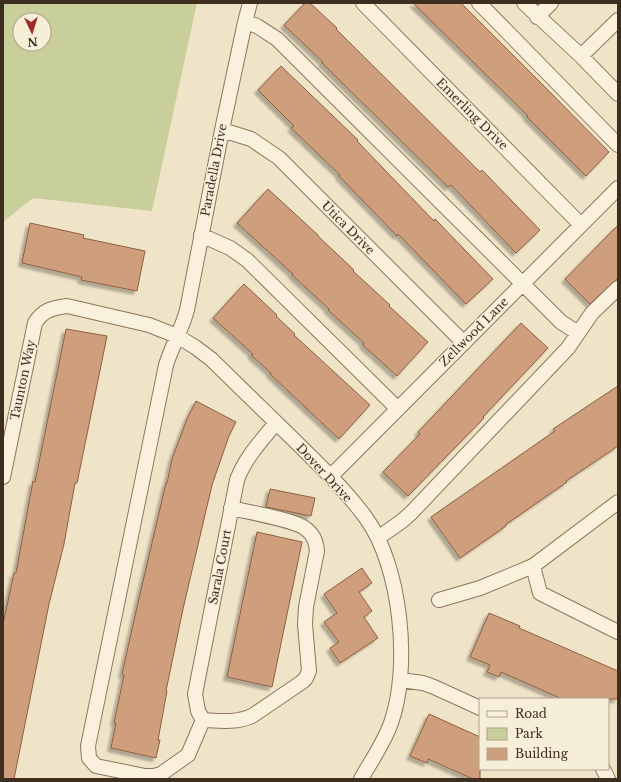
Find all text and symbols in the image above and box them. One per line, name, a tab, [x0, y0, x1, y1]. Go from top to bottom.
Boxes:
north arrow	[12, 12, 52, 52]
text: N	[26, 35, 38, 49]
street label: Emerling Drive	[433, 75, 511, 153]
street label: Paradella Drive	[197, 122, 230, 218]
street label: Utica Drive	[319, 198, 378, 258]
street label: Zellwood Lane	[436, 294, 511, 369]
street label: Taunton Way	[7, 338, 38, 422]
street label: Dover Drive	[293, 440, 356, 505]
street label: Sarala Court	[205, 528, 234, 606]
legend	[479, 698, 609, 770]
text: Road	[515, 706, 547, 721]
text: Park	[515, 726, 543, 741]
text: Building	[515, 746, 569, 761]

